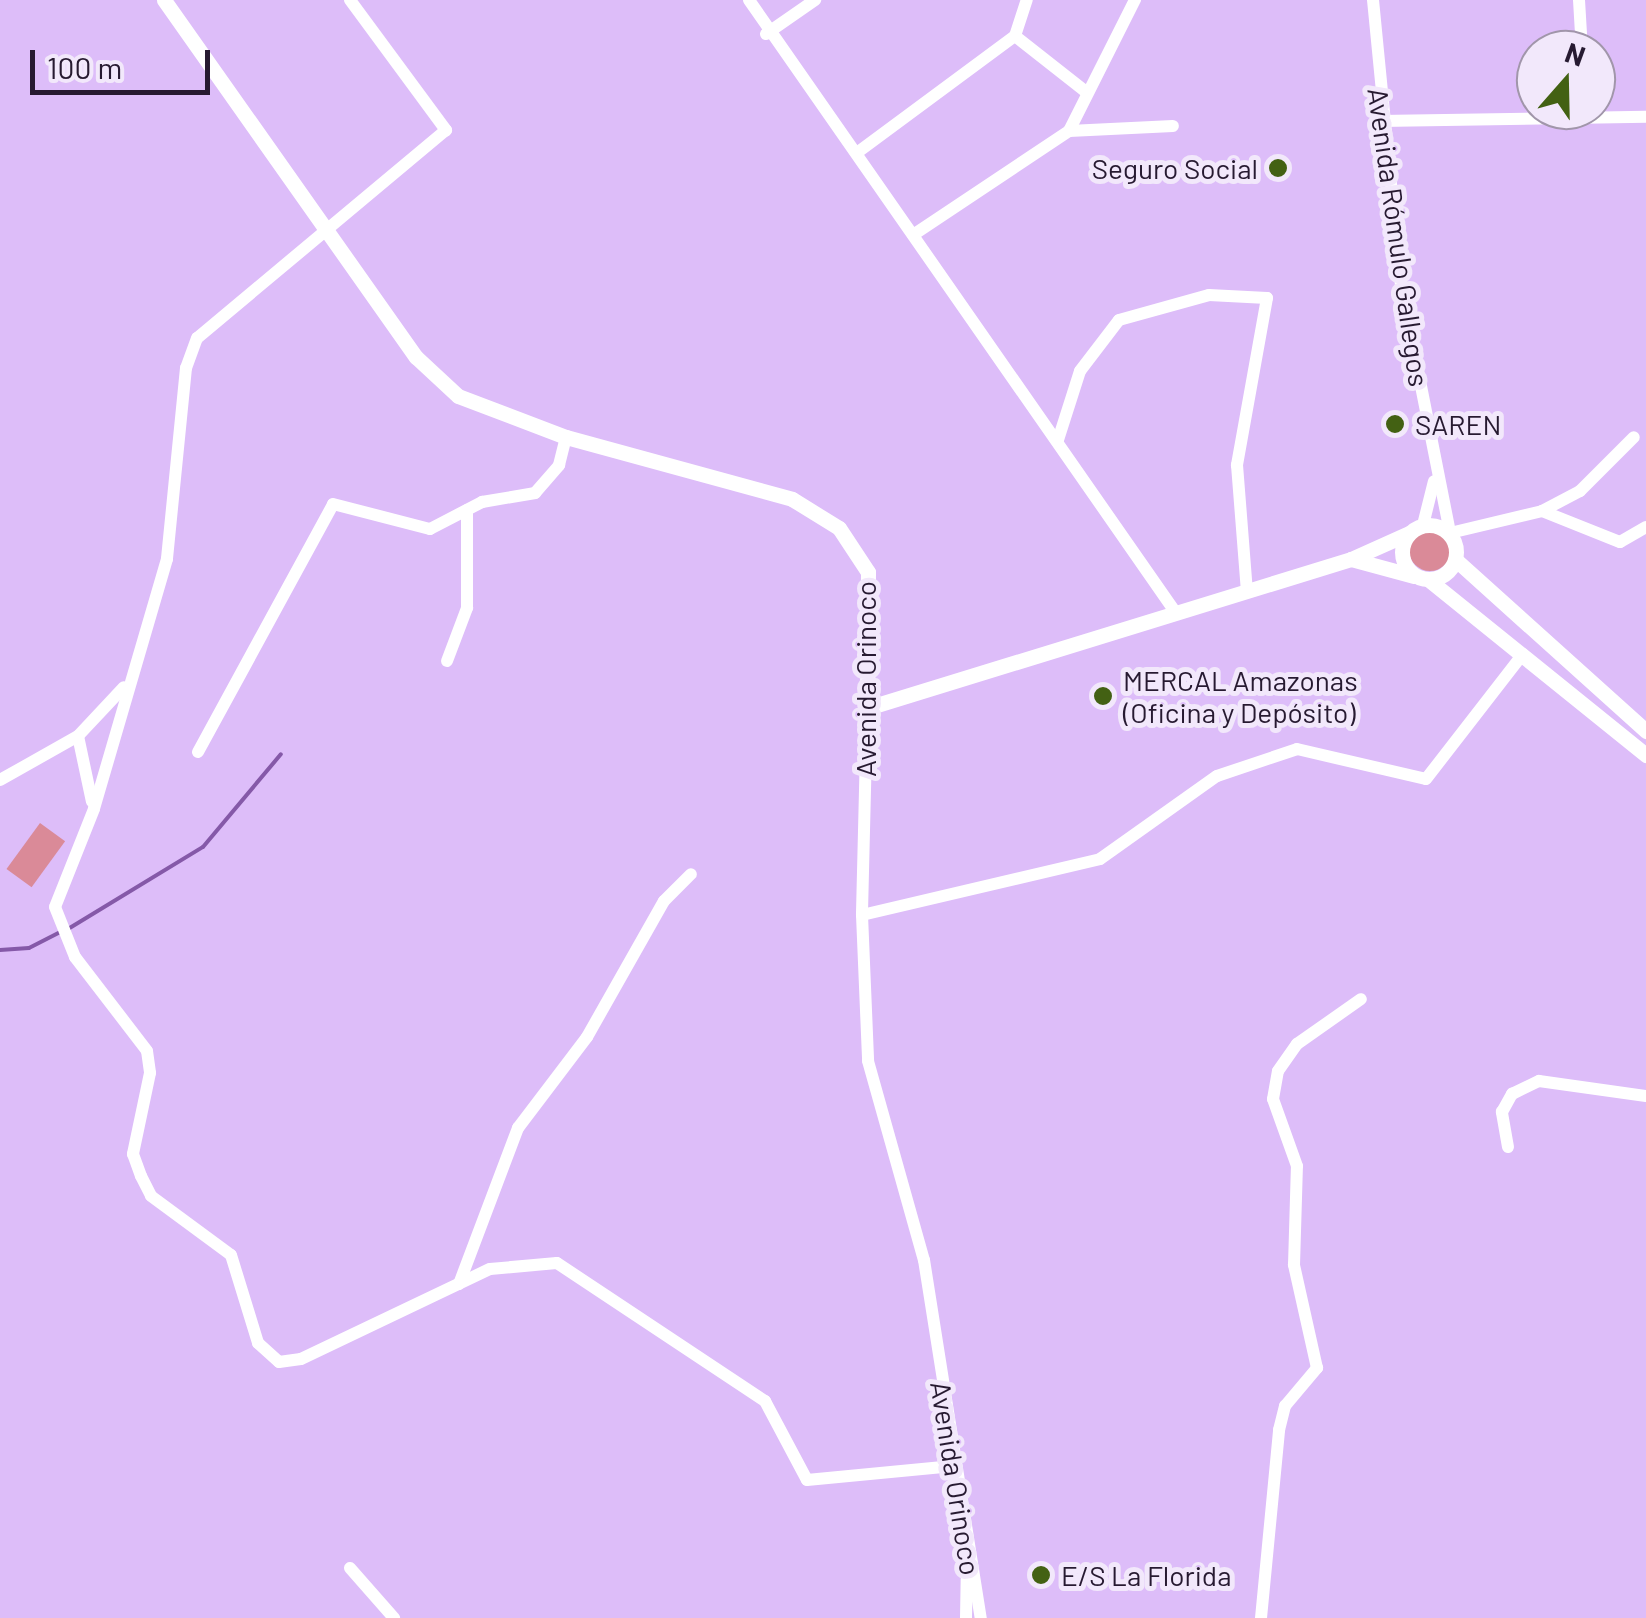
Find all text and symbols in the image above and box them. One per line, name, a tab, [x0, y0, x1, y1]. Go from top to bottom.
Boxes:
scale bar	[35, 30, 215, 92]
north arrow	[1516, 30, 1616, 130]
text: N	[1561, 35, 1590, 73]
text: 100 m	[47, 49, 122, 85]
street label: Avenida Rómulo Gallegos	[1361, 85, 1437, 389]
place label: Seguro Social	[1092, 151, 1258, 185]
marker: Seguro Social	[1267, 157, 1289, 179]
place label: SAREN	[1415, 407, 1501, 441]
marker: SAREN	[1384, 413, 1406, 435]
street label: Avenida Orinoco	[848, 581, 882, 777]
place label: MERCAL Amazonas (Oficina y Depósito)	[1123, 663, 1358, 729]
marker: MERCAL Amazonas (Oficina y Depósito)	[1092, 685, 1114, 707]
street label: Avenida Orinoco	[924, 1379, 988, 1577]
place label: E/S La Florida	[1061, 1558, 1231, 1592]
marker: E/S La Florida	[1030, 1564, 1052, 1586]

